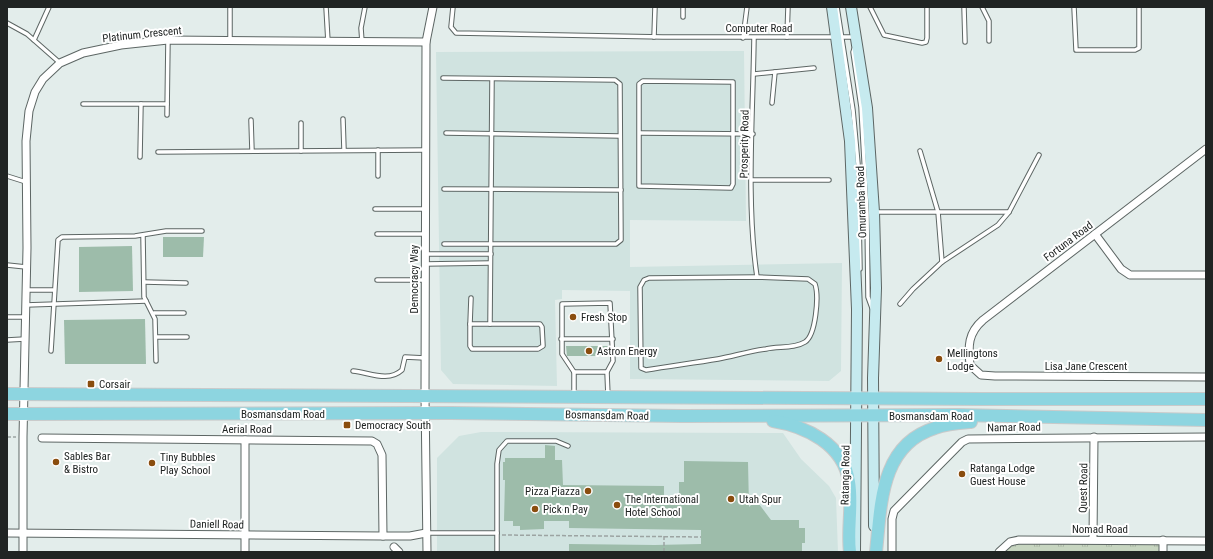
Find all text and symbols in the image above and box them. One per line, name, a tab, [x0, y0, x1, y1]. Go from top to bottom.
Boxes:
street label: Computer Road	[725, 22, 793, 35]
street label: Platinum Crescent	[102, 24, 182, 45]
street label: Prosperity Road	[737, 110, 752, 179]
street label: Omuramba Road	[854, 166, 869, 238]
street label: Fortuna Road	[1041, 219, 1095, 264]
street label: Democracy Way	[408, 244, 421, 313]
place label: Fresh Stop	[581, 311, 627, 324]
marker: Fresh Stop	[568, 312, 578, 322]
place label: Astron Energy	[597, 345, 658, 358]
marker: Astron Energy	[584, 346, 594, 356]
place label: Mellingtons Lodge	[947, 347, 998, 373]
marker: Mellingtons Lodge	[934, 354, 944, 364]
street label: Lisa Jane Crescent	[1045, 360, 1127, 373]
place label: Corsair	[99, 378, 131, 391]
marker: Corsair	[86, 379, 96, 389]
street label: Bosmansdam Road	[241, 408, 325, 421]
street label: Bosmansdam Road	[565, 408, 649, 423]
street label: Bosmansdam Road	[889, 410, 973, 423]
place label: Democracy South	[355, 419, 431, 432]
marker: Democracy South	[342, 420, 352, 430]
street label: Namar Road	[987, 421, 1041, 434]
street label: Aerial Road	[222, 423, 272, 436]
street label: Ratanga Road	[838, 445, 853, 505]
place label: Sables Bar & Bistro	[64, 450, 111, 476]
place label: Tiny Bubbles Play School	[160, 451, 216, 477]
marker: Sables Bar & Bistro	[51, 457, 61, 467]
marker: Tiny Bubbles Play School	[147, 458, 157, 468]
place label: Ratanga Lodge Guest House	[970, 462, 1035, 488]
street label: Quest Road	[1077, 463, 1090, 513]
marker: Ratanga Lodge Guest House	[957, 469, 967, 479]
place label: Pizza Piazza	[525, 485, 580, 498]
marker: Pizza Piazza	[583, 486, 593, 496]
place label: The International Hotel School	[625, 493, 699, 519]
place label: Utah Spur	[739, 493, 782, 506]
marker: Utah Spur	[726, 494, 736, 504]
marker: The International Hotel School	[612, 500, 622, 510]
place label: Pick n Pay	[543, 503, 588, 516]
marker: Pick n Pay	[530, 504, 540, 514]
street label: Daniell Road	[190, 518, 244, 531]
street label: Nomad Road	[1072, 523, 1128, 536]

